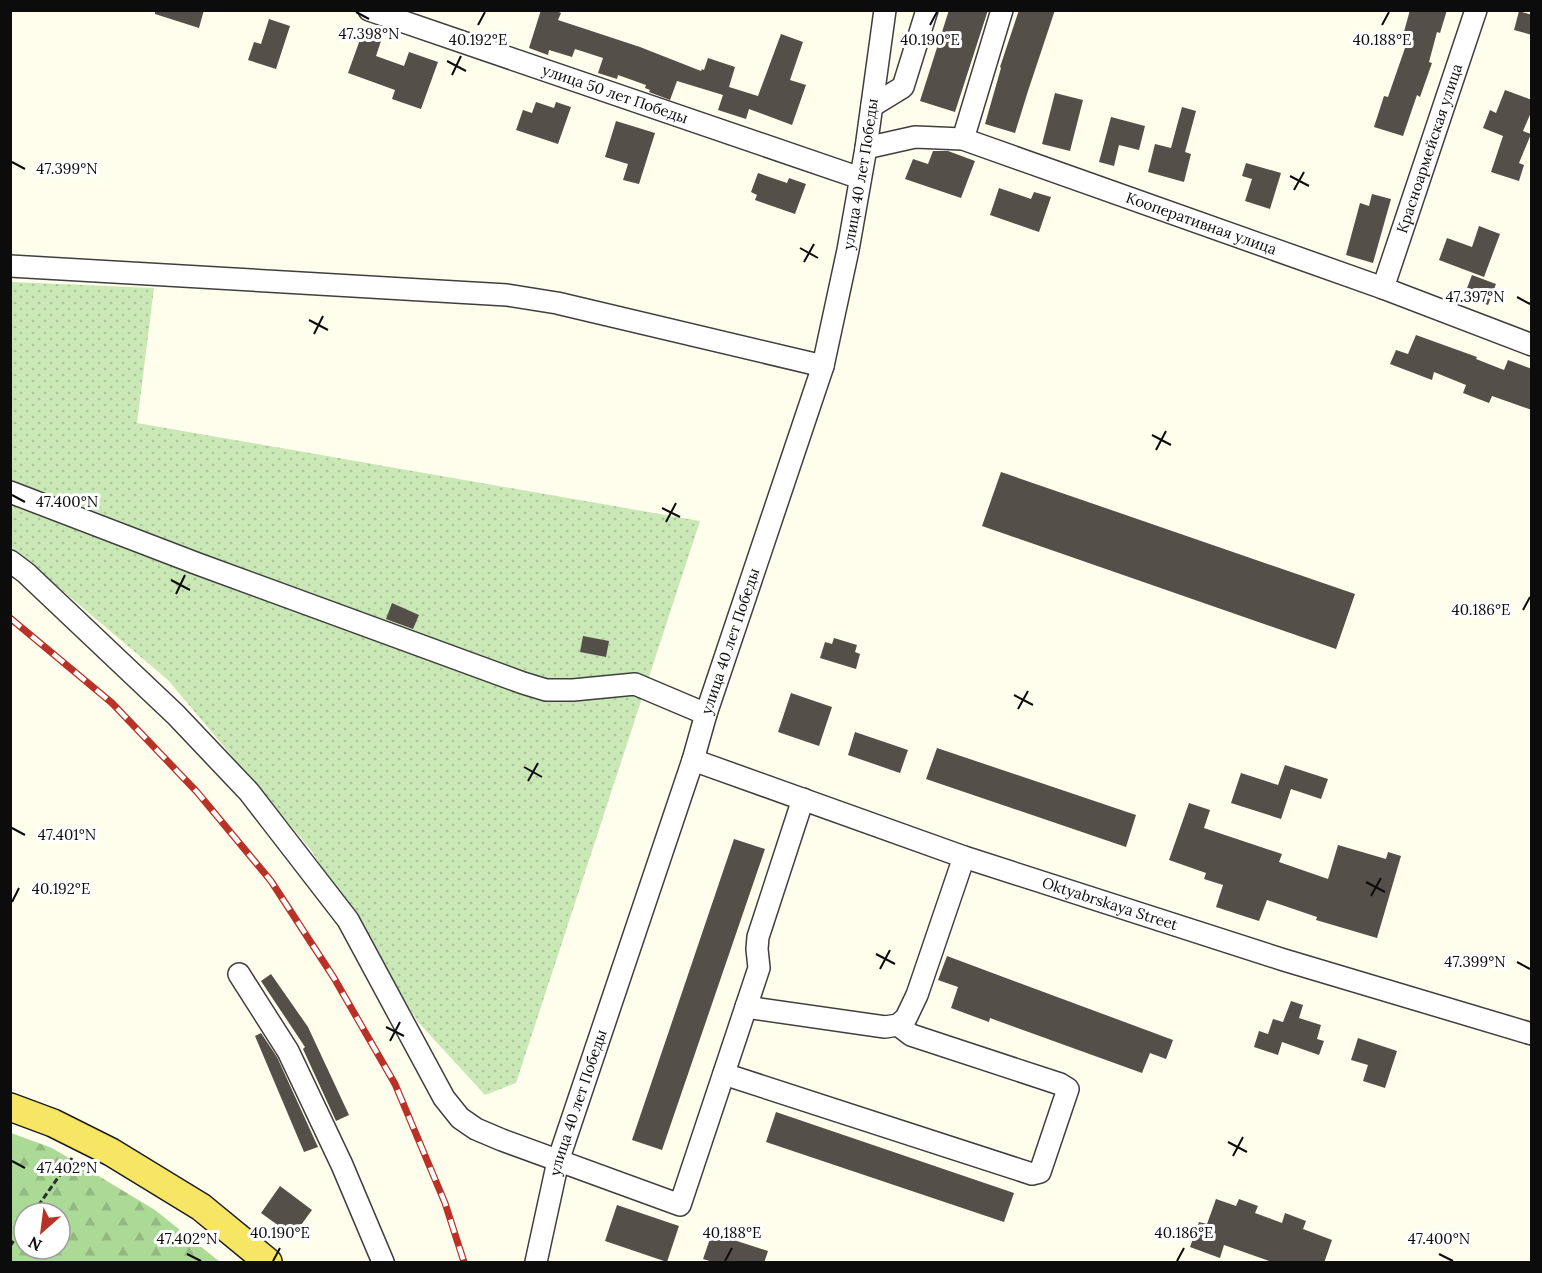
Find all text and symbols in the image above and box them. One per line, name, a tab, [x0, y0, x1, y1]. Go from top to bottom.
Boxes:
text: 47.398°N	[338, 24, 400, 43]
text: 40.192°E	[449, 30, 507, 49]
text: 40.190°E	[900, 30, 960, 49]
text: 40.188°E	[1353, 30, 1411, 49]
street label: улица 50 лет Победы	[540, 60, 691, 127]
street label: Красноармейская улица	[1392, 61, 1466, 236]
street label: улица 40 лет Победы	[838, 97, 882, 251]
text: 47.399°N	[36, 159, 98, 178]
street label: Кооперативная улица	[1123, 188, 1280, 259]
text: 47.397°N	[1445, 287, 1505, 306]
text: 47.400°N	[36, 492, 98, 511]
street label: улица 40 лет Победы	[697, 566, 763, 717]
text: 40.186°E	[1452, 600, 1510, 619]
text: 47.401°N	[38, 825, 96, 844]
street label: Oktyabrskaya Street	[1040, 873, 1180, 934]
text: 40.192°E	[32, 879, 90, 898]
text: 47.399°N	[1444, 952, 1506, 971]
street label: улица 40 лет Победы	[545, 1027, 611, 1178]
text: 47.402°N	[37, 1158, 97, 1177]
north arrow	[12, 1201, 72, 1261]
text: 40.190°E	[250, 1223, 310, 1242]
text: 40.188°E	[703, 1223, 761, 1242]
text: 40.186°E	[1155, 1223, 1213, 1242]
text: 47.402°N	[157, 1229, 217, 1248]
text: 47.400°N	[1408, 1229, 1470, 1248]
text: N	[25, 1233, 45, 1256]

